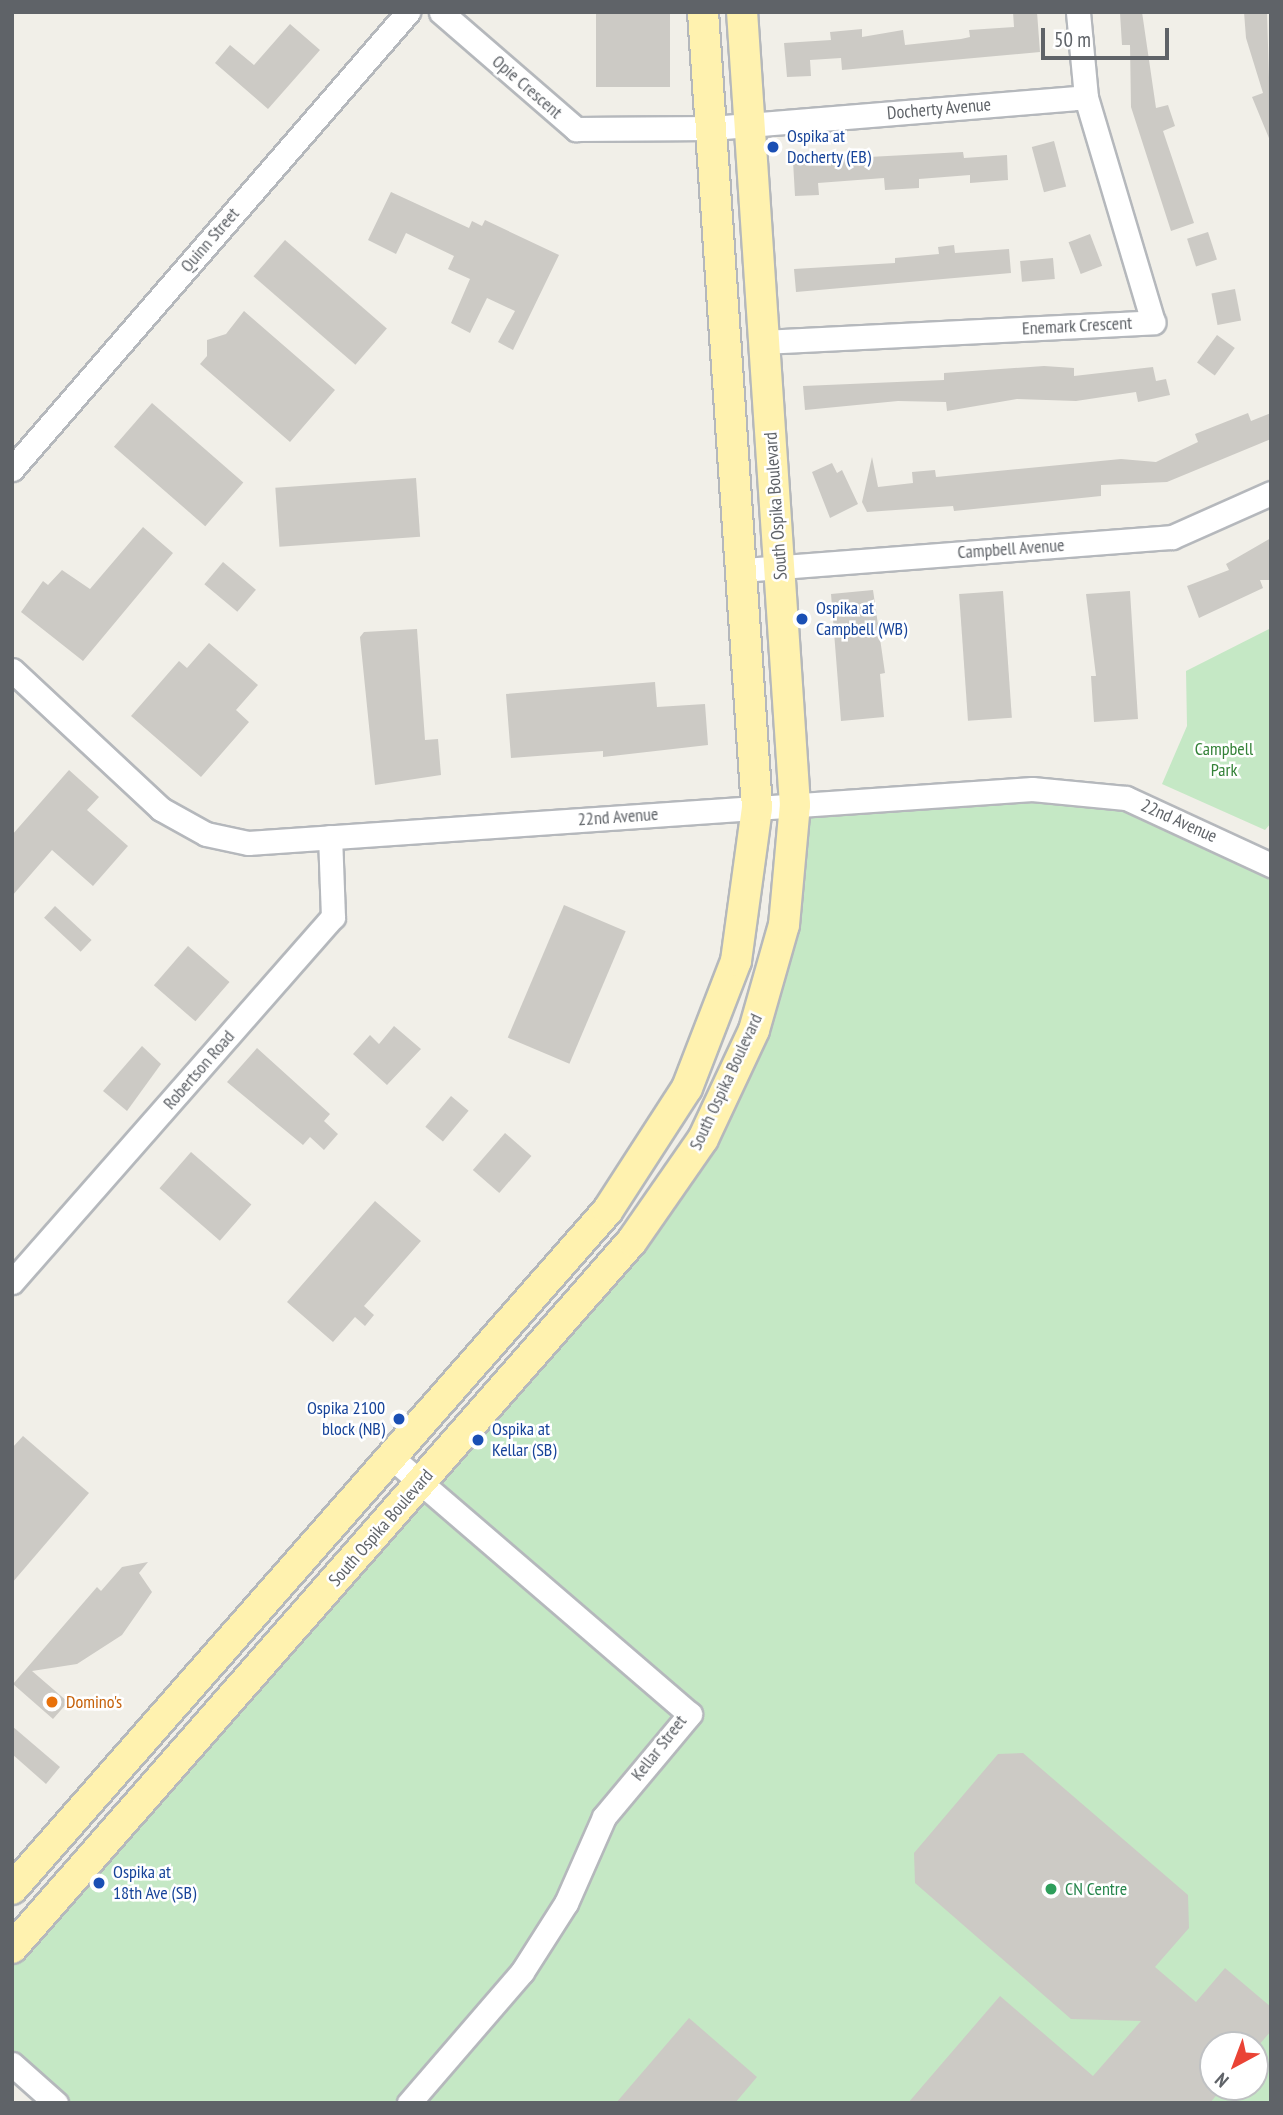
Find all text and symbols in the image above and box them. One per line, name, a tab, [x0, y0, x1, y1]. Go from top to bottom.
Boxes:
scale bar	[1045, 14, 1173, 58]
text: 50 m	[1054, 26, 1091, 53]
street label: Opie Crescent	[488, 51, 566, 123]
street label: Docherty Avenue	[886, 94, 992, 124]
place label: Ospika at Docherty (EB)	[787, 126, 871, 168]
marker: Ospika at Docherty (EB)	[765, 139, 781, 155]
street label: Quinn Street	[176, 203, 244, 277]
street label: Enemark Crescent	[1021, 312, 1133, 340]
street label: South Ospika Boulevard	[760, 431, 792, 581]
street label: Campbell Avenue	[957, 534, 1065, 564]
place label: Ospika at Campbell (WB)	[816, 598, 907, 640]
marker: Ospika at Campbell (WB)	[794, 611, 810, 627]
park label: Campbell Park	[1195, 739, 1253, 782]
street label: 22nd Avenue	[1138, 795, 1220, 847]
street label: 22nd Avenue	[577, 803, 659, 831]
street label: South Ospika Boulevard	[685, 1010, 767, 1154]
street label: Robertson Road	[159, 1026, 239, 1114]
place label: Ospika 2100 block (NB)	[307, 1398, 385, 1440]
marker: Ospika 2100 block (NB)	[391, 1411, 407, 1427]
place label: Ospika at Kellar (SB)	[492, 1419, 557, 1462]
marker: Ospika at Kellar (SB)	[470, 1432, 486, 1448]
street label: South Ospika Boulevard	[324, 1465, 438, 1591]
place label: Domino's	[66, 1691, 122, 1713]
marker: Domino's	[44, 1694, 60, 1710]
street label: Kellar Street	[627, 1711, 691, 1785]
place label: Ospika at 18th Ave (SB)	[113, 1862, 197, 1904]
marker: Ospika at 18th Ave (SB)	[91, 1875, 107, 1891]
place label: CN Centre	[1065, 1878, 1127, 1900]
marker: CN Centre	[1043, 1881, 1059, 1897]
north arrow	[1199, 2031, 1269, 2101]
text: N	[1210, 2068, 1233, 2093]

